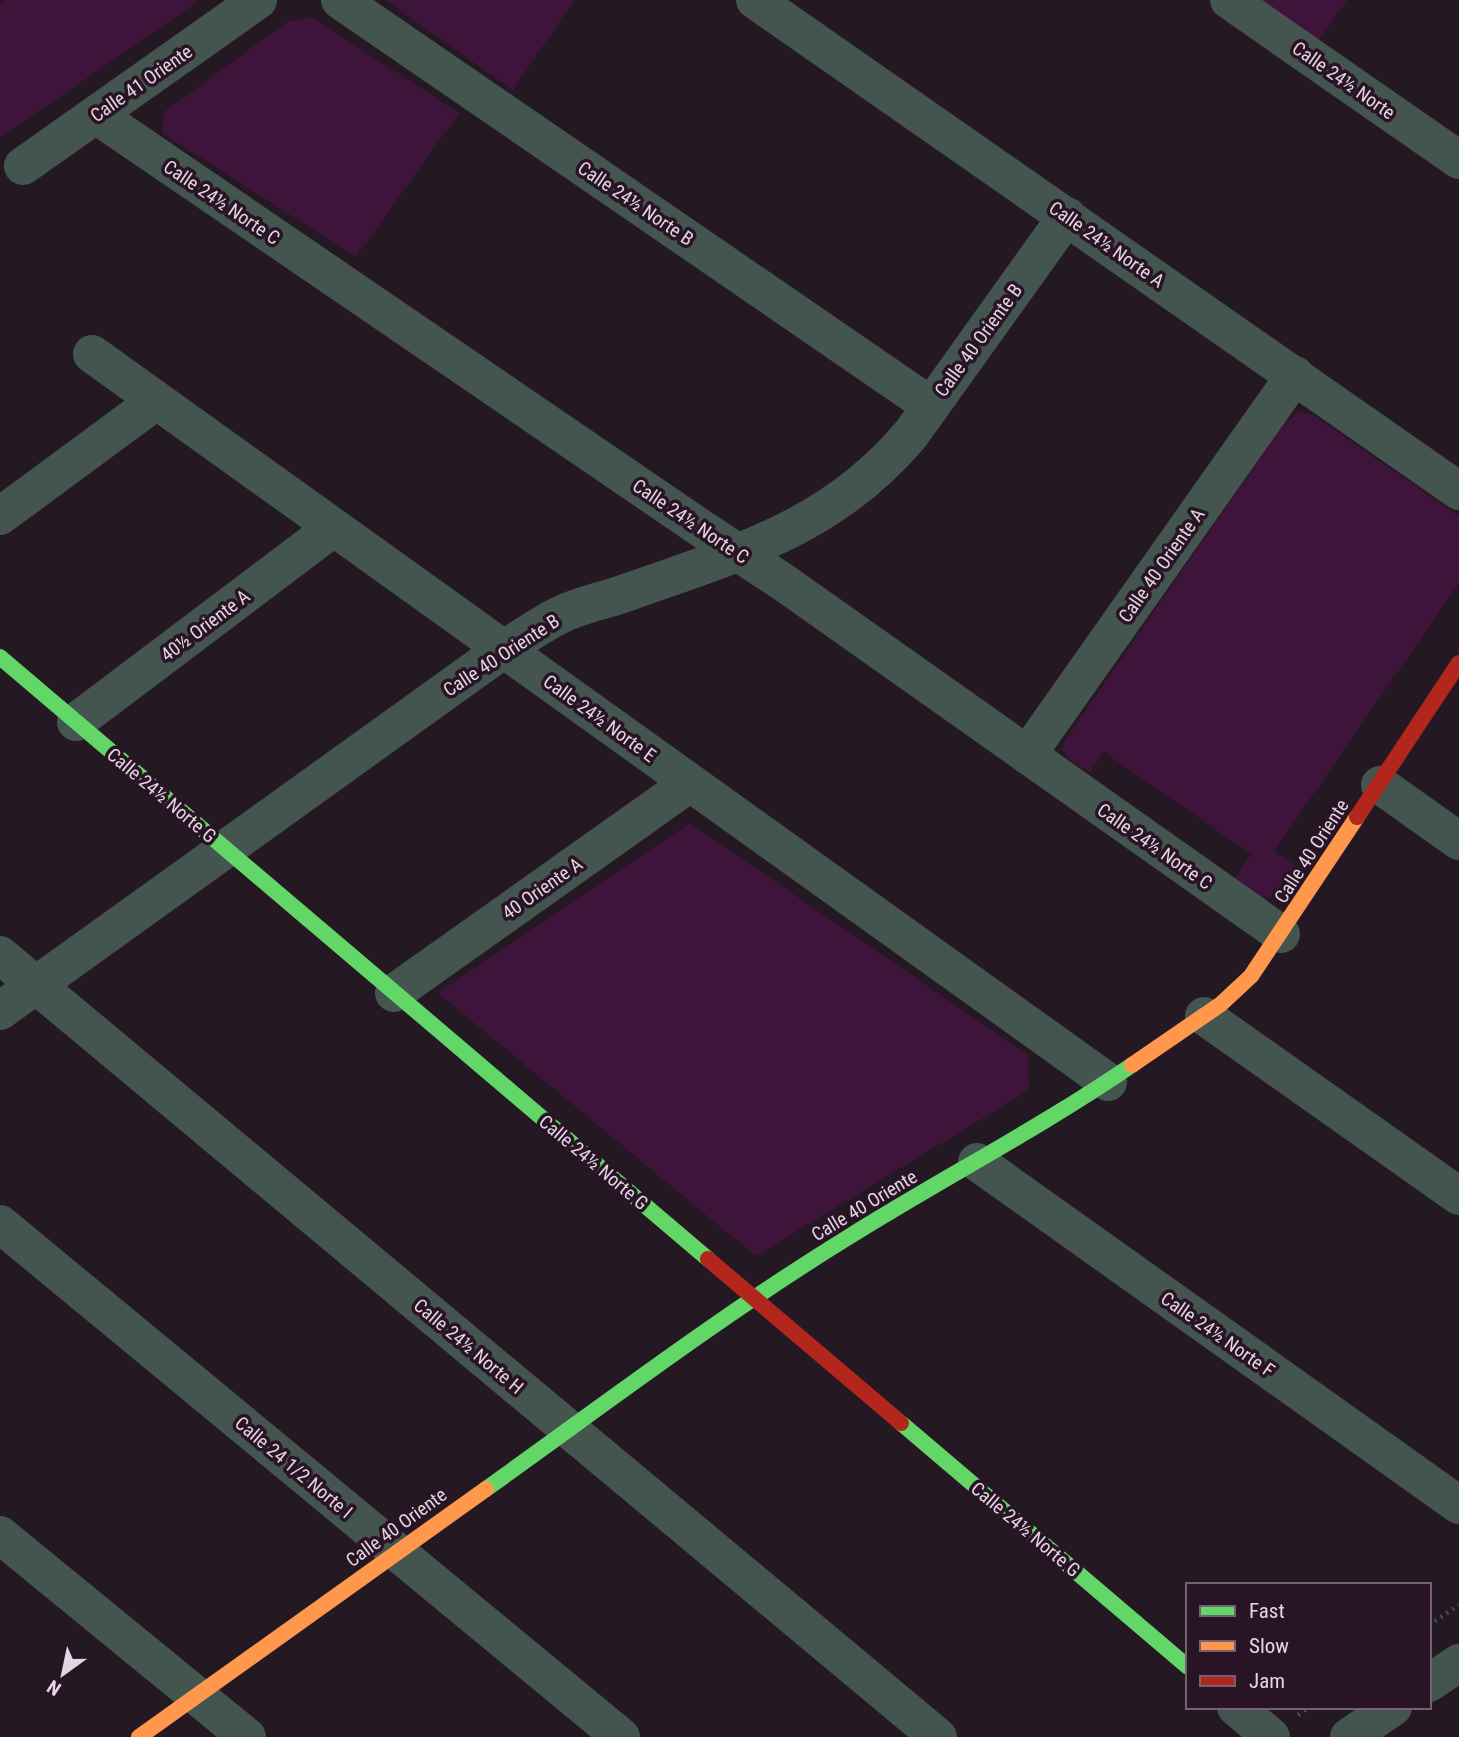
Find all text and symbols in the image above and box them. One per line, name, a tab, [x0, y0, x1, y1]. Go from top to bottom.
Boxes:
street label: Calle 24½ Norte	[1288, 37, 1400, 124]
street label: Calle 41 Oriente	[86, 40, 197, 127]
street label: Calle 24½ Norte C	[159, 155, 284, 250]
street label: Calle 24½ Norte B	[573, 156, 698, 251]
street label: Calle 24½ Norte A	[1045, 196, 1169, 293]
street label: Calle 40 Oriente B	[930, 279, 1027, 401]
street label: Calle 24½ Norte C	[628, 474, 753, 569]
street label: Calle 40 Oriente A	[1113, 504, 1209, 627]
street label: 40½ Oriente A	[156, 584, 254, 666]
street label: Calle 40 Oriente B	[439, 609, 564, 702]
street label: Calle 24½ Norte E	[539, 670, 661, 767]
street label: Calle 24½ Norte G	[102, 743, 221, 848]
street label: Calle 40 Oriente	[1269, 795, 1354, 908]
street label: Calle 24½ Norte C	[1093, 798, 1217, 895]
street label: 40 Oriente A	[498, 852, 587, 924]
street label: Calle 24½ Norte G	[534, 1110, 653, 1215]
street label: Calle 40 Oriente	[807, 1165, 921, 1246]
street label: Calle 24½ Norte F	[1156, 1287, 1279, 1382]
street label: Calle 24½ Norte H	[409, 1294, 528, 1399]
street label: Calle 24 1/2 Norte I	[230, 1412, 357, 1523]
street label: Calle 24½ Norte G	[966, 1477, 1085, 1582]
street label: Calle 40 Oriente	[341, 1483, 451, 1572]
legend	[1186, 1583, 1431, 1709]
text: Fast	[1249, 1599, 1285, 1623]
text: Slow	[1249, 1634, 1289, 1658]
north arrow	[28, 1639, 98, 1709]
text: Jam	[1249, 1669, 1285, 1693]
text: N	[43, 1675, 65, 1701]

